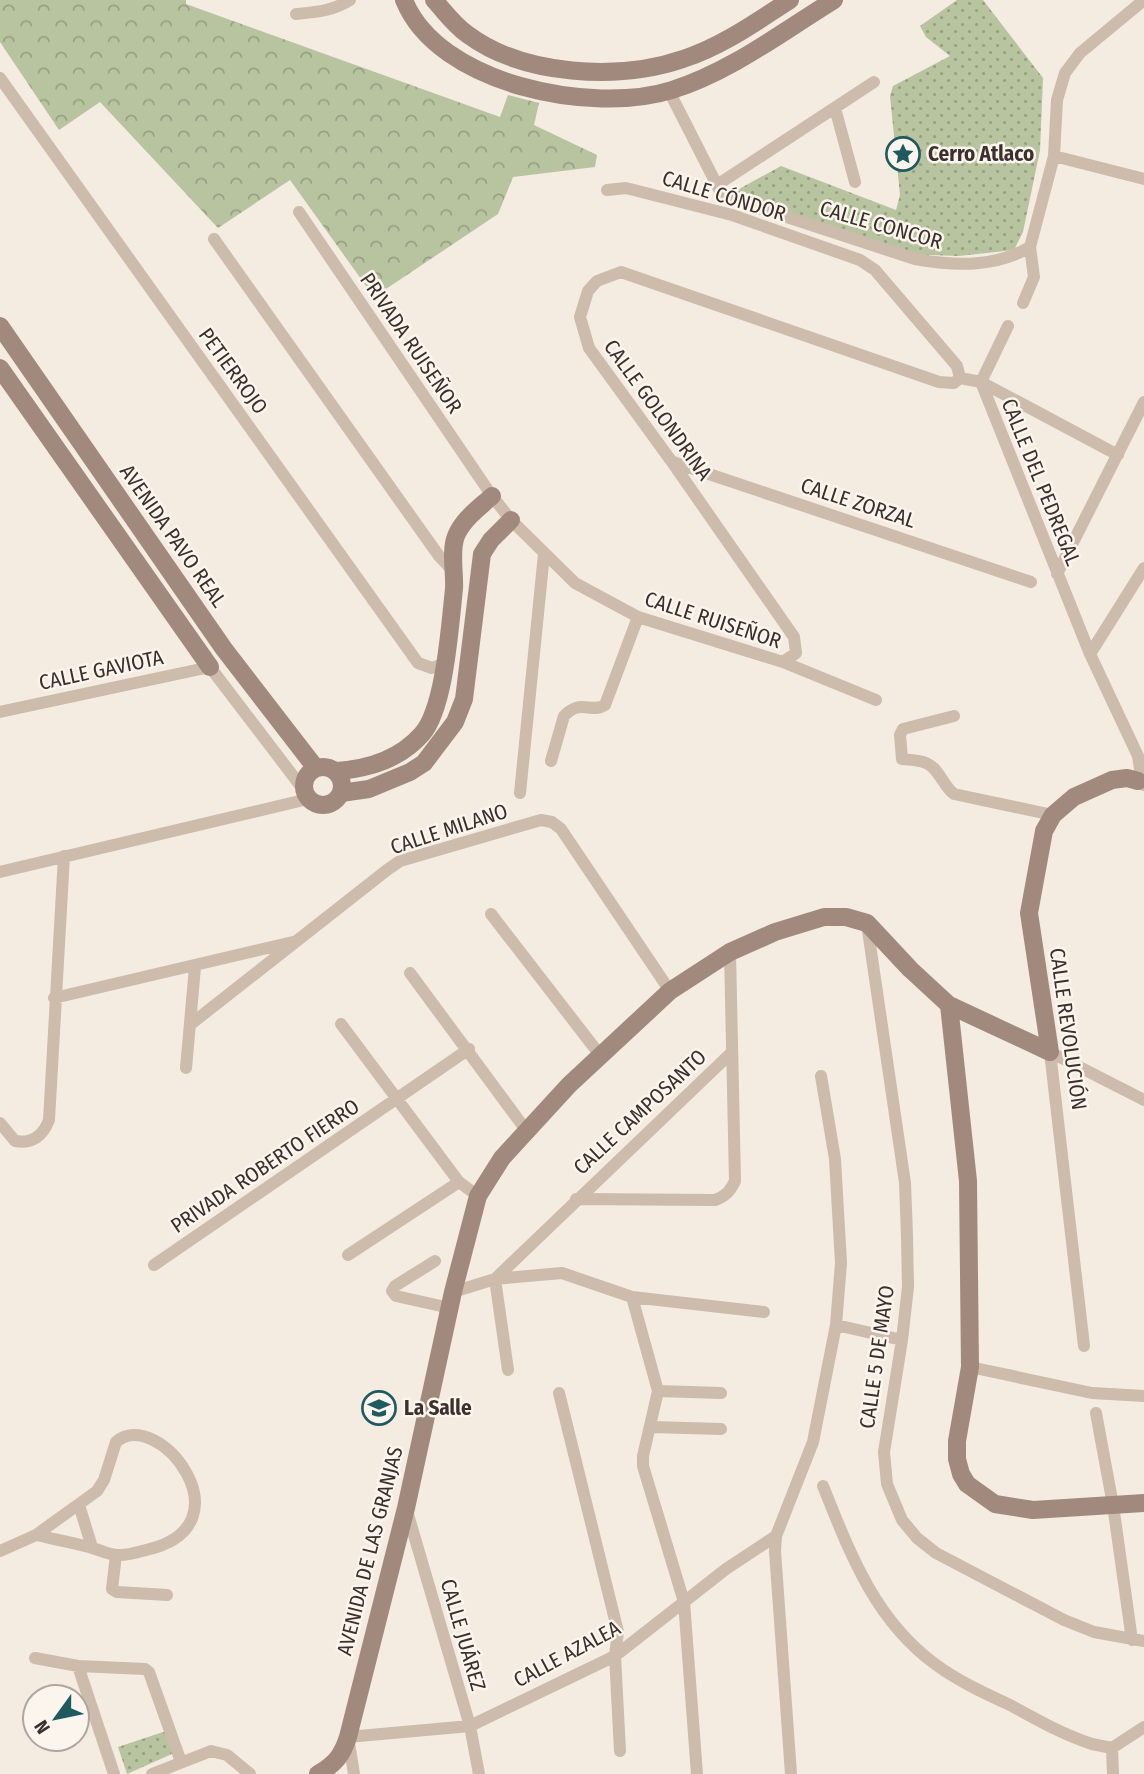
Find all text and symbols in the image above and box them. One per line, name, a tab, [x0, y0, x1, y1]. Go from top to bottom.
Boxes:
place icon: Cerro Atlaco	[884, 135, 922, 173]
place label: Cerro Atlaco	[928, 141, 1034, 167]
street label: CALLE CÓNDOR	[659, 165, 790, 227]
street label: CALLE CONCOR	[817, 195, 946, 255]
street label: PRIVADA RUISEÑOR	[354, 268, 468, 419]
street label: PETIERROJO	[193, 323, 273, 419]
street label: CALLE GOLONDRINA	[598, 335, 718, 485]
street label: CALLE DEL PEDREGAL	[996, 395, 1087, 570]
street label: AVENIDA PAVO REAL	[114, 460, 232, 613]
street label: CALLE ZORZAL	[797, 472, 919, 534]
street label: CALLE RUISEÑOR	[642, 586, 785, 654]
street label: CALLE GAVIOTA	[37, 644, 165, 696]
street label: CALLE MILANO	[387, 798, 511, 860]
street label: CALLE REVOLUCIÓN	[1044, 946, 1092, 1112]
street label: CALLE CAMPOSANTO	[568, 1044, 712, 1180]
street label: PRIVADA ROBERTO FIERRO	[166, 1093, 364, 1239]
street label: CALLE 5 DE MAYO	[854, 1284, 900, 1430]
school or university icon: La Salle	[360, 1389, 398, 1427]
place label: La Salle	[404, 1395, 472, 1421]
street label: AVENIDA DE LAS GRANJAS	[331, 1444, 409, 1658]
street label: CALLE JUÁREZ	[435, 1576, 491, 1694]
street label: CALLE AZALEA	[509, 1615, 625, 1693]
north arrow	[21, 1683, 91, 1753]
text: N	[29, 1716, 55, 1738]

